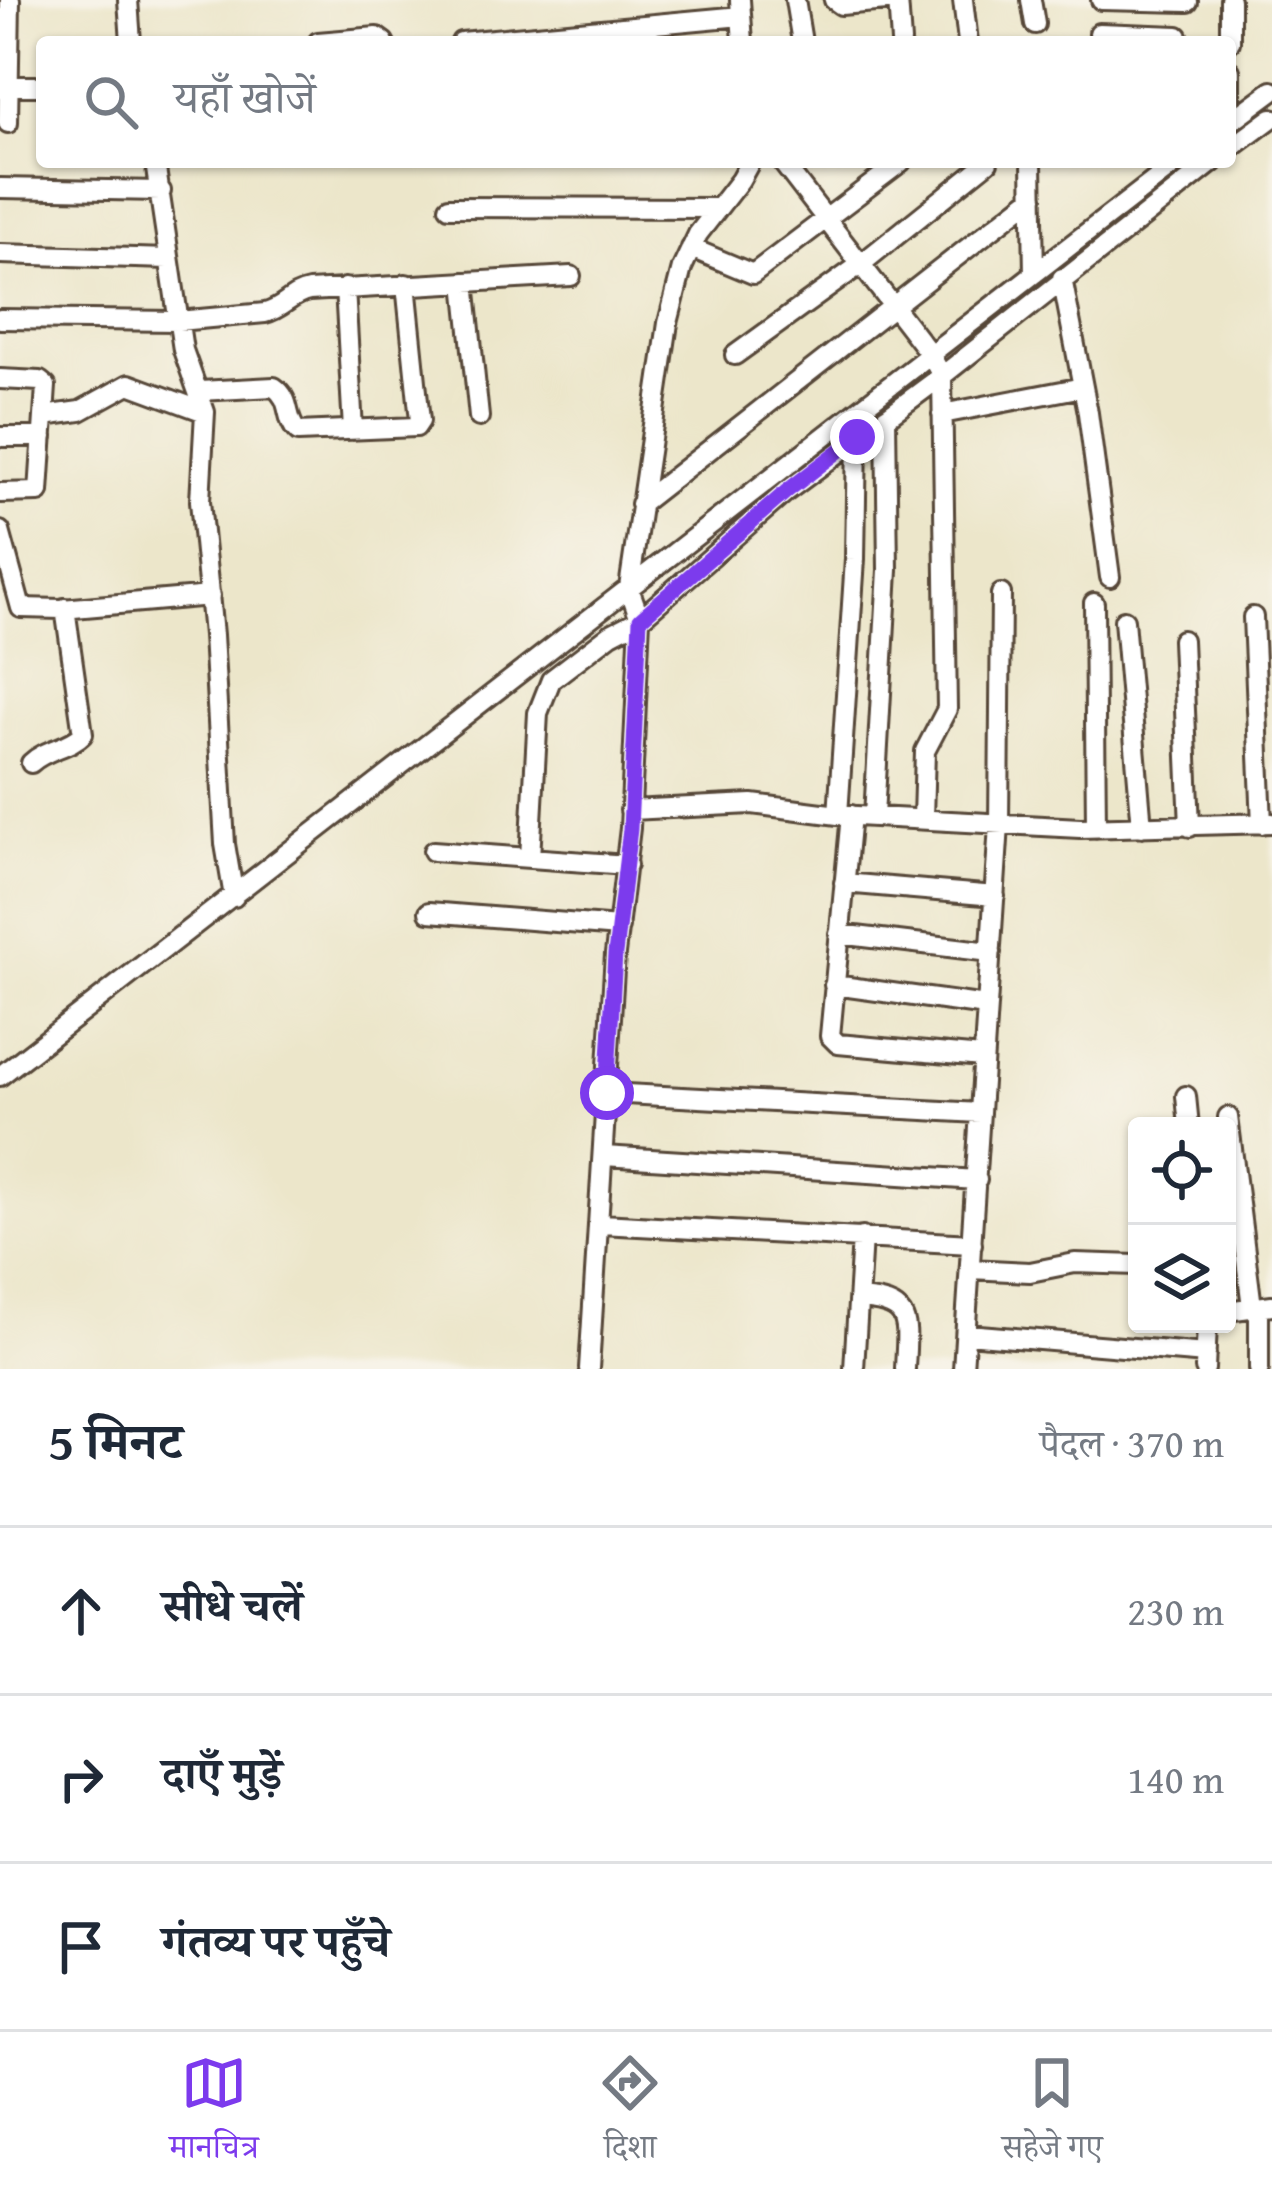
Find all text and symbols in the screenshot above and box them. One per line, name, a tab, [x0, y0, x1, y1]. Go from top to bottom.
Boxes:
search box	[36, 36, 1236, 168]
text: यहाँ खोजें	[174, 64, 316, 129]
icon: search	[78, 69, 144, 135]
route end	[830, 410, 884, 464]
route start	[580, 1066, 634, 1120]
map controls	[1128, 1117, 1236, 1333]
button: locate	[1128, 1117, 1236, 1225]
button: layers	[1128, 1225, 1236, 1333]
text: 5 मिनट	[48, 1403, 182, 1478]
text: पैदल · 370 m	[1040, 1414, 1224, 1471]
text: सीधे चलें	[162, 1572, 302, 1637]
icon: ahead	[48, 1578, 114, 1644]
text: 230 m	[1127, 1582, 1224, 1639]
text: दाएँ मुड़ें	[162, 1740, 282, 1805]
icon: right	[48, 1746, 114, 1812]
text: 140 m	[1127, 1750, 1224, 1807]
text: गंतव्य पर पहुँचे	[162, 1908, 390, 1973]
icon: arrive	[48, 1914, 114, 1980]
tab: मानचित्र	[169, 2050, 259, 2179]
tab: दिशा	[597, 2050, 663, 2179]
tab: सहेजे गए	[1002, 2050, 1103, 2179]

